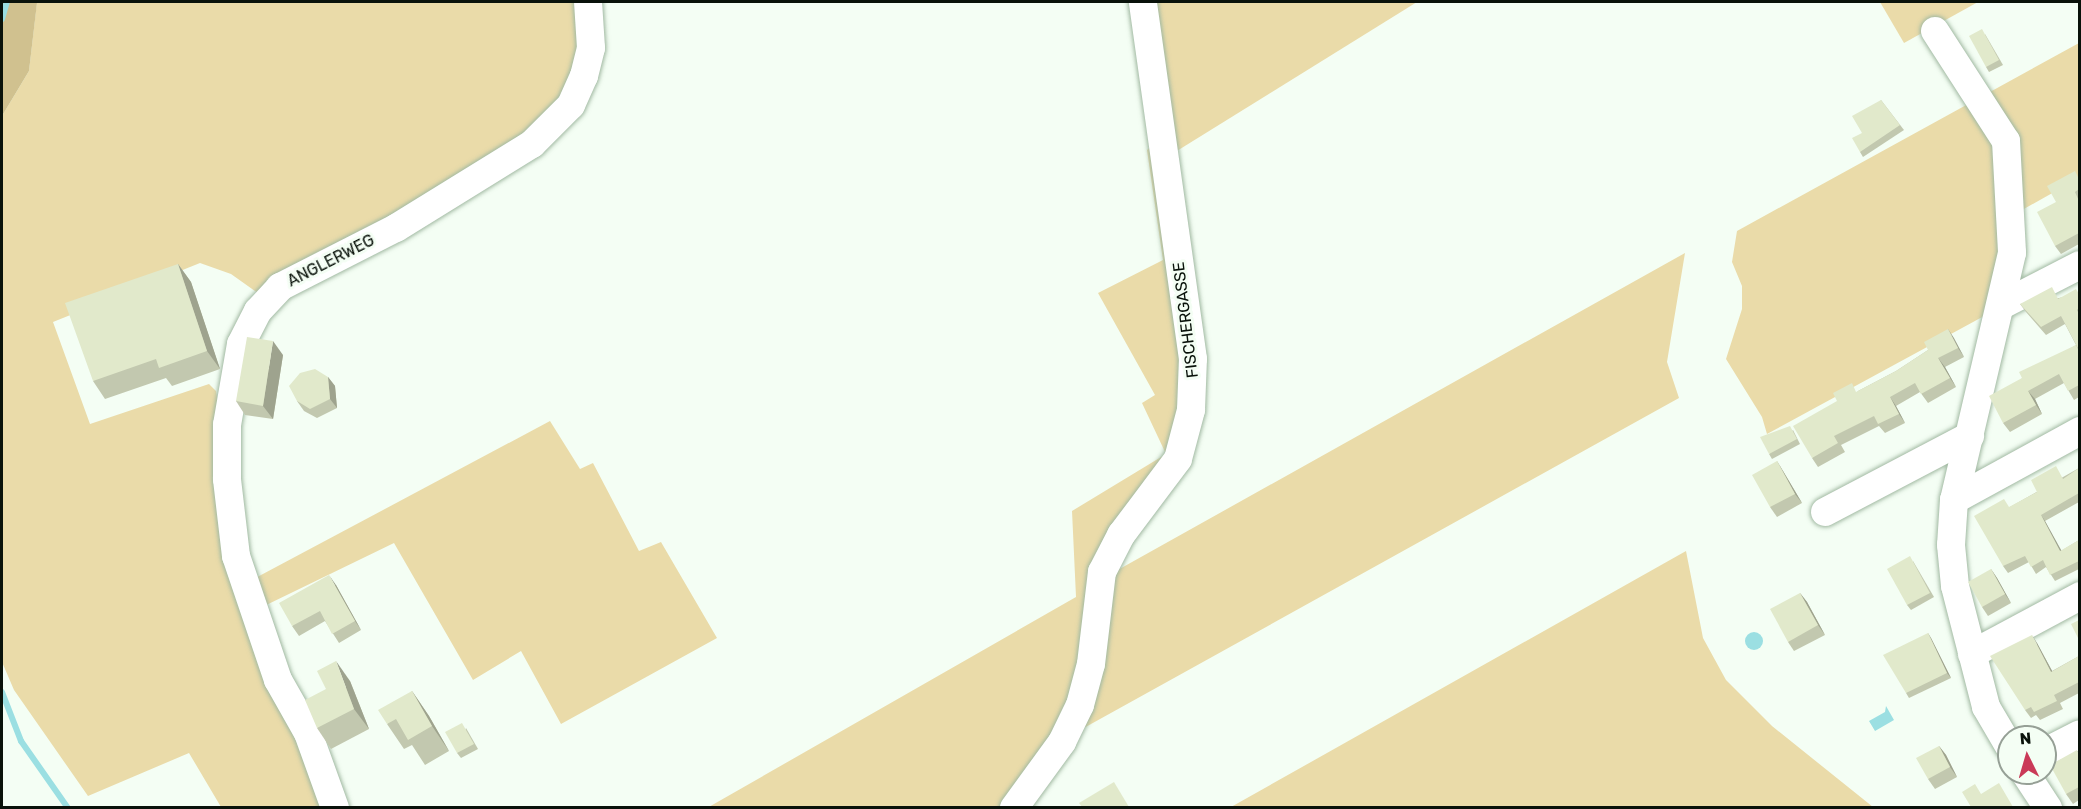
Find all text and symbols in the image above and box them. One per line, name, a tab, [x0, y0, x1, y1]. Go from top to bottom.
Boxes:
street label: ANGLERWEG	[284, 231, 378, 291]
street label: FISCHERGASSE	[1169, 261, 1203, 379]
north arrow	[1997, 725, 2057, 785]
text: N	[2019, 729, 2032, 749]

